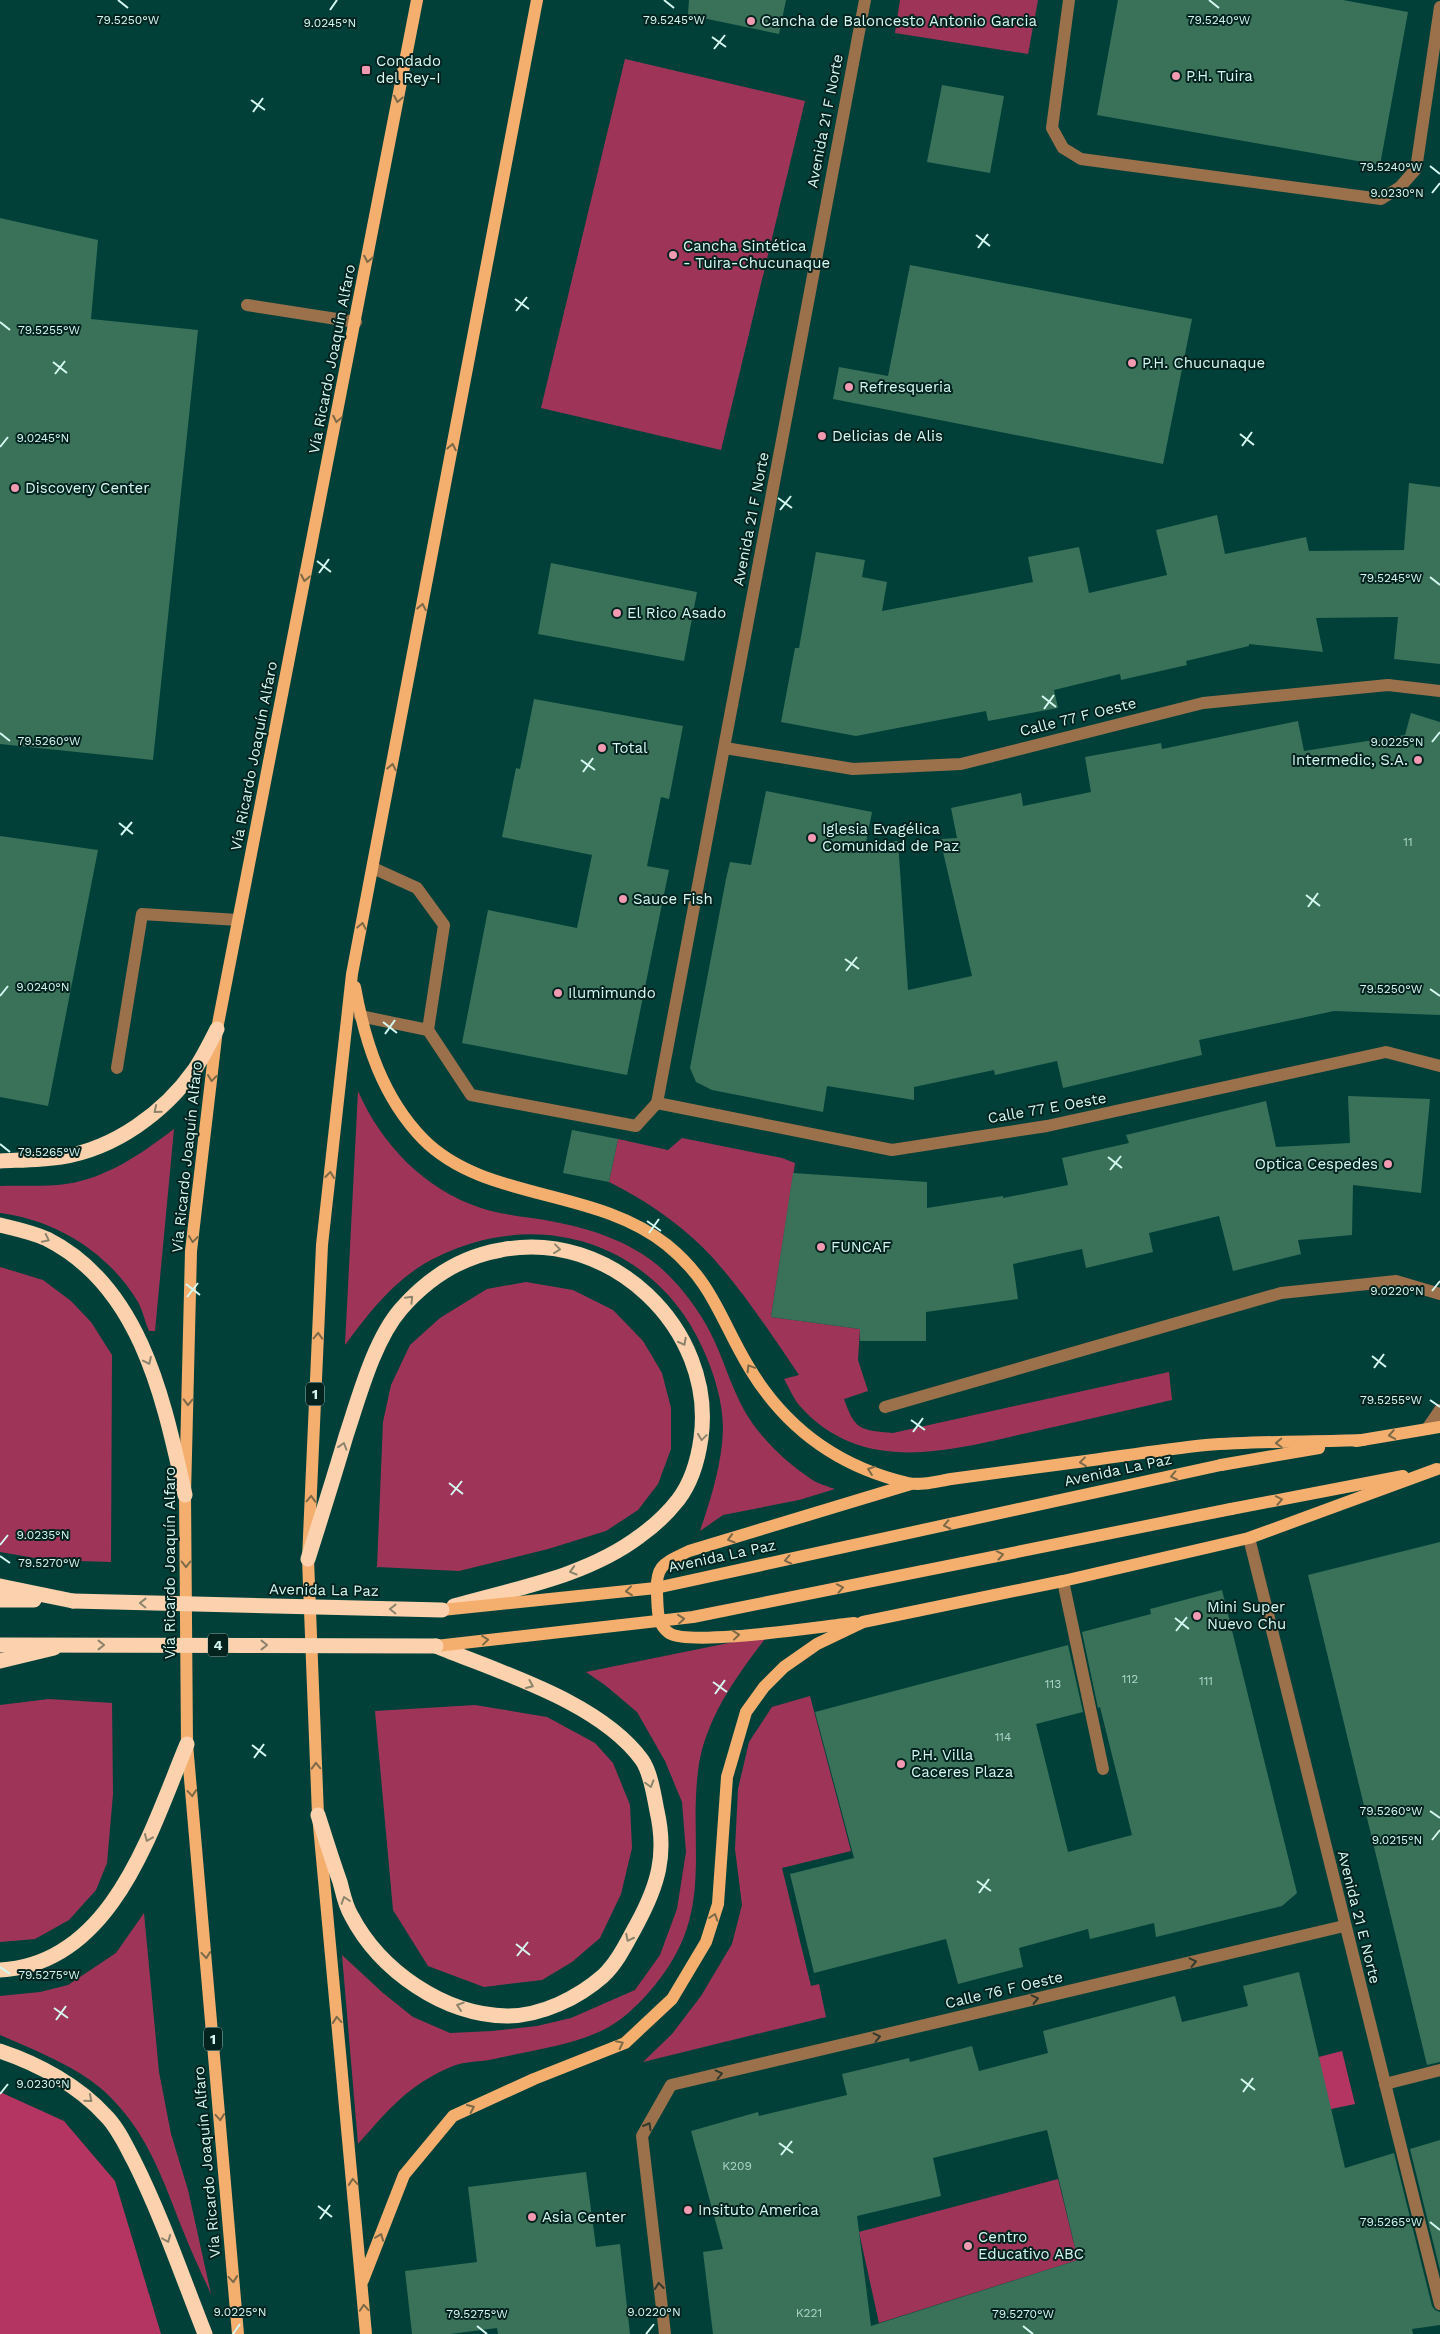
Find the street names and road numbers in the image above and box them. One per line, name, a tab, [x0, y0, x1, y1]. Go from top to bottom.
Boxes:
street label: Avenida 21 F Norte	[803, 53, 847, 189]
street label: Vía Ricardo Joaquín Alfaro	[305, 263, 359, 455]
street label: Avenida 21 F Norte	[729, 451, 773, 587]
street label: Vía Ricardo Joaquín Alfaro	[227, 660, 281, 852]
street label: Calle 77 F Oeste	[1018, 694, 1138, 740]
street label: Vía Ricardo Joaquín Alfaro	[168, 1060, 206, 1254]
street label: Calle 77 E Oeste	[986, 1089, 1108, 1127]
road number: 1	[306, 1382, 324, 1406]
street label: Avenida La Paz	[1062, 1450, 1174, 1490]
street label: Vía Ricardo Joaquín Alfaro	[161, 1467, 179, 1659]
street label: Avenida La Paz	[666, 1536, 778, 1576]
street label: Avenida La Paz	[269, 1580, 379, 1600]
road number: 4	[208, 1634, 228, 1656]
street label: Avenida 21 E Norte	[1334, 1849, 1384, 1985]
street label: Calle 76 F Oeste	[943, 1968, 1065, 2012]
road number: 1	[204, 2028, 222, 2050]
street label: Vía Ricardo Joaquín Alfaro	[190, 2065, 224, 2259]

